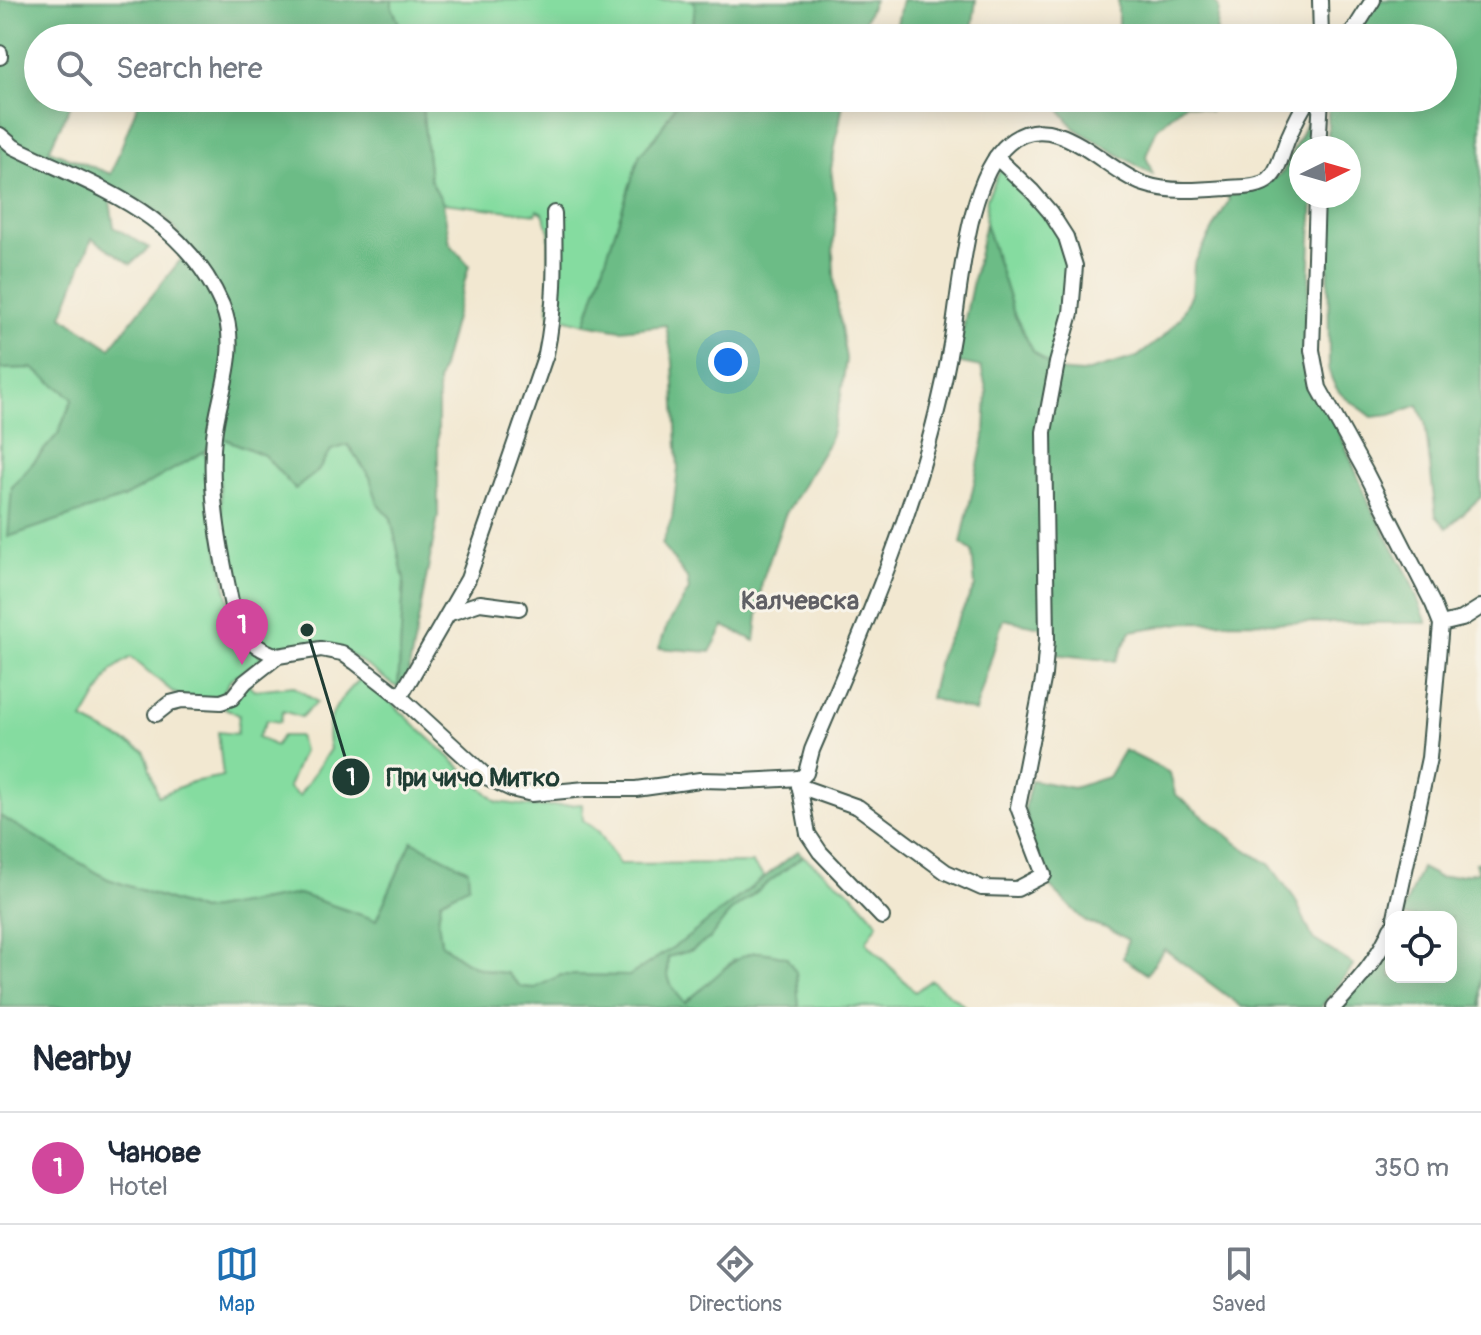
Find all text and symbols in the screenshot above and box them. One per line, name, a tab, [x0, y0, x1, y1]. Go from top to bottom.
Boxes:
search box	[24, 24, 1457, 112]
icon: search	[52, 46, 96, 90]
text: Search here	[116, 50, 263, 87]
north arrow	[1289, 136, 1361, 208]
your location	[708, 342, 748, 382]
district label: Калчевска	[741, 585, 859, 617]
pin: 1	[216, 599, 268, 665]
callout: При чичо Митко	[331, 752, 576, 802]
text: При чичо Митко	[386, 762, 560, 794]
text: 1	[346, 763, 356, 792]
map controls	[1385, 911, 1457, 983]
button: locate	[1385, 911, 1457, 983]
text: Nearby	[32, 1038, 131, 1081]
text: Чанове	[108, 1134, 201, 1171]
text: 1	[53, 1152, 63, 1184]
text: 350 m	[1374, 1152, 1449, 1184]
text: Hotel	[108, 1171, 168, 1203]
tab: Map	[215, 1242, 259, 1318]
tab: Directions	[689, 1242, 782, 1318]
tab: Saved	[1212, 1242, 1266, 1318]

